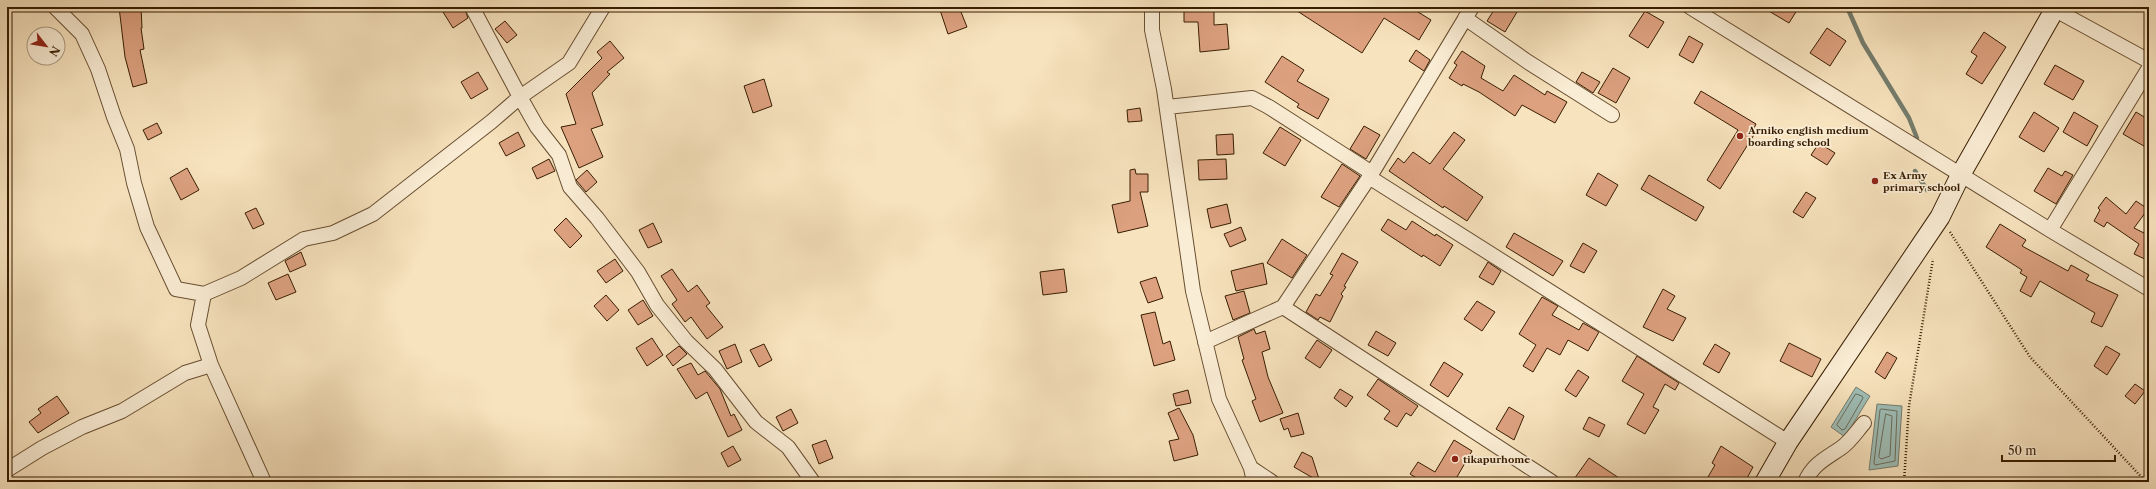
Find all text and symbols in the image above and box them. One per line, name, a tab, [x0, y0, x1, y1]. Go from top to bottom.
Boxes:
north arrow	[26, 26, 66, 66]
text: N	[46, 43, 63, 59]
place label: Arniko english medium boarding school	[1747, 124, 1869, 149]
marker: Arniko english medium boarding school	[1735, 131, 1745, 141]
place label: Ex Army primary school	[1883, 169, 1961, 194]
marker: Ex Army primary school	[1870, 176, 1880, 186]
scale bar	[2002, 437, 2115, 463]
text: 50 m	[2008, 443, 2037, 458]
place label: tikapurhome	[1463, 453, 1530, 466]
marker: tikapurhome	[1450, 454, 1460, 464]

